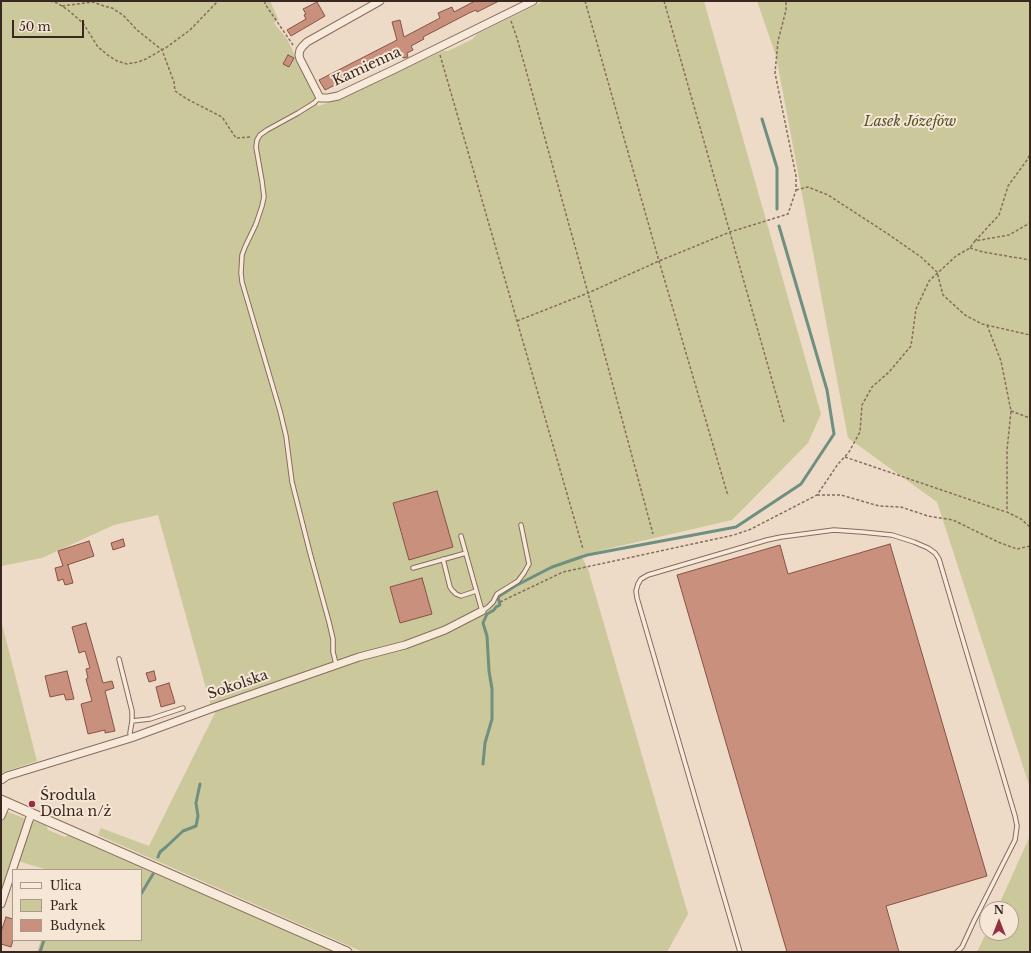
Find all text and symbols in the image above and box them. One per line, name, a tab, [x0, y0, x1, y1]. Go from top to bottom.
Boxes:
scale bar	[14, 12, 86, 38]
text: 50 m	[19, 19, 51, 34]
street label: Kamienna	[330, 44, 404, 90]
park label: Lasek Józefów	[864, 114, 956, 130]
street label: Sokolska	[206, 667, 270, 703]
place label: Środula Dolna n/ż	[40, 788, 111, 820]
marker: Środula Dolna n/ż	[27, 799, 37, 809]
legend	[12, 869, 142, 941]
text: Ulica	[50, 878, 81, 893]
text: Park	[50, 898, 78, 913]
north arrow	[979, 901, 1019, 941]
text: N	[994, 903, 1004, 917]
text: Budynek	[50, 918, 105, 933]

